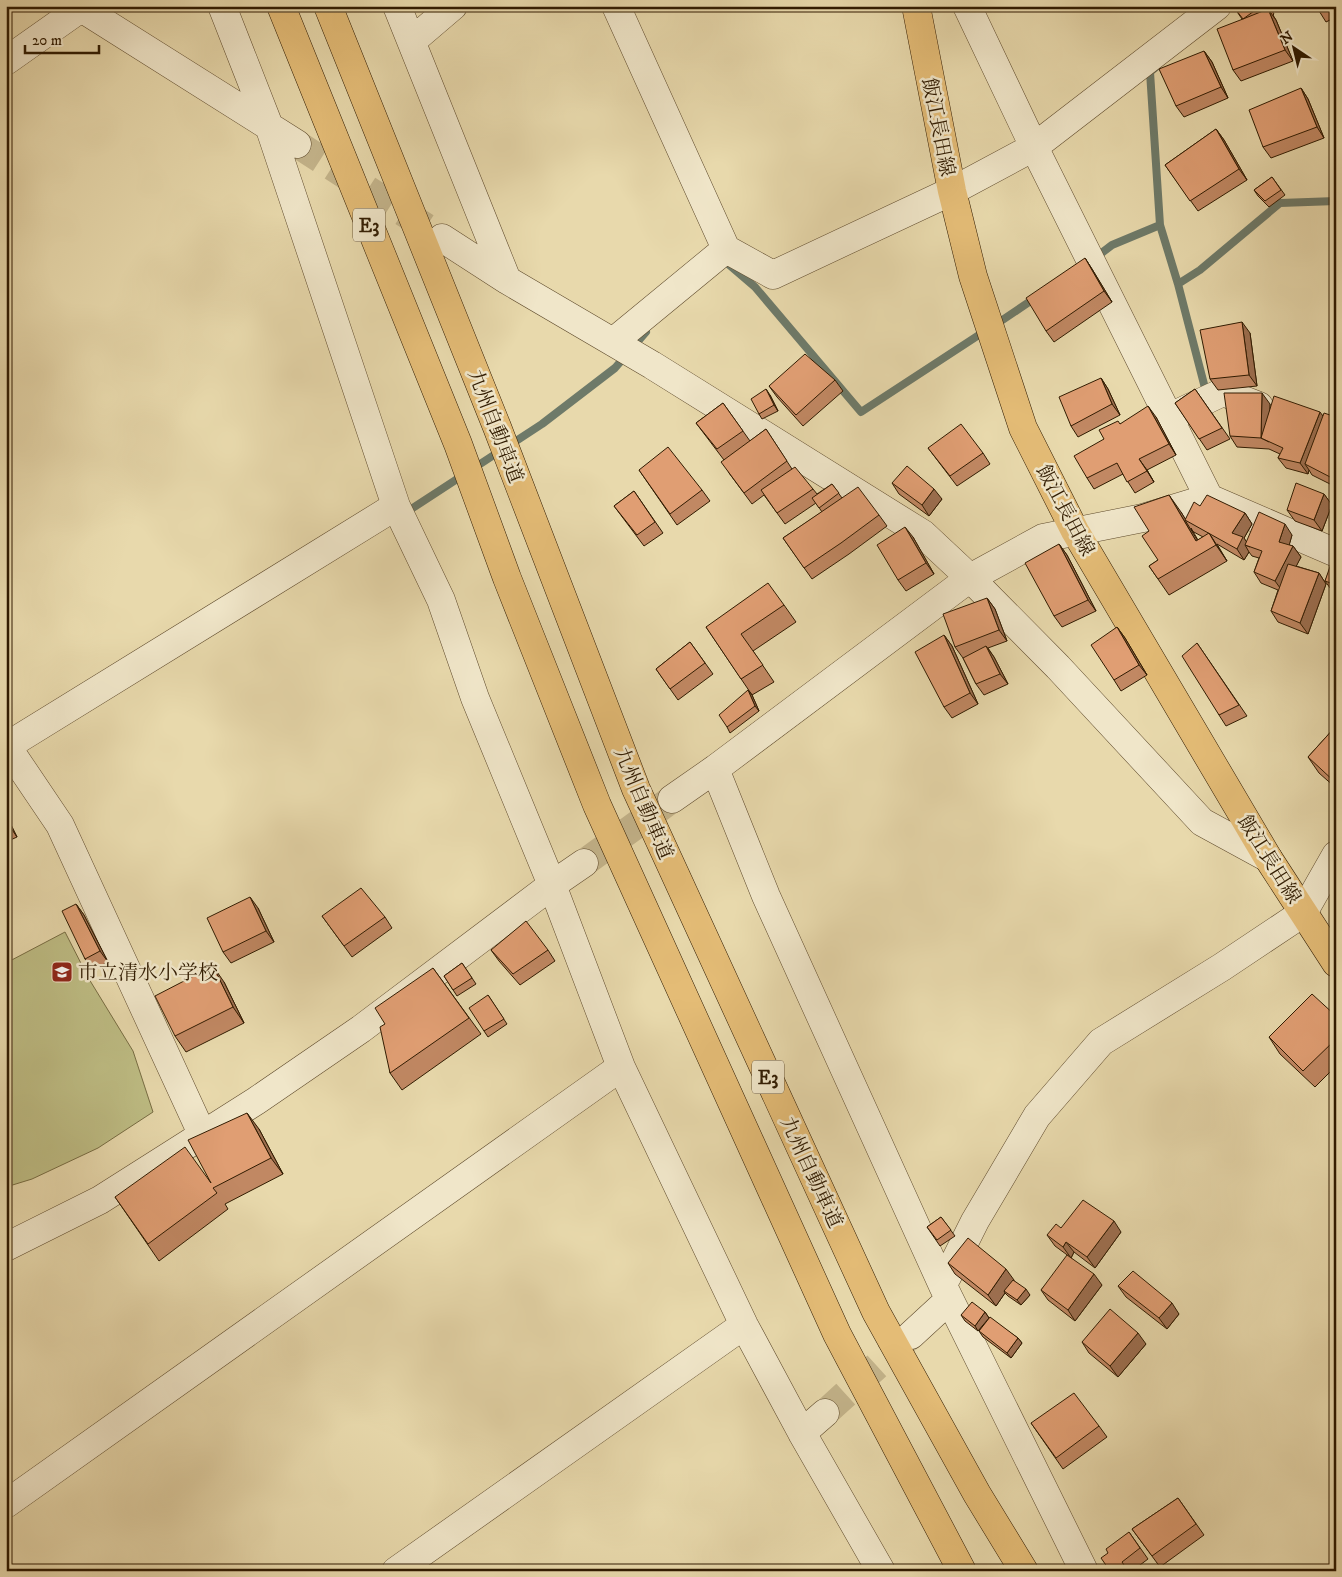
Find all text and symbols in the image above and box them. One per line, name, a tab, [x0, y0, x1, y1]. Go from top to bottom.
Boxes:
scale bar	[25, 22, 99, 54]
north arrow	[1270, 22, 1320, 72]
text: N	[1277, 27, 1297, 49]
text: 20 m	[32, 31, 62, 50]
street label: 飯江長田線	[916, 76, 959, 179]
road number: E3	[353, 208, 385, 242]
street label: 九州自動車道	[461, 366, 528, 487]
street label: 飯江長田線	[1030, 461, 1099, 561]
street label: 九州自動車道	[608, 743, 678, 864]
street label: 飯江長田線	[1232, 811, 1306, 909]
school or university icon: 市立清水小学校	[50, 960, 74, 984]
place label: 市立清水小学校	[78, 961, 218, 986]
road number: E3	[752, 1060, 784, 1094]
street label: 九州自動車道	[774, 1113, 847, 1232]

